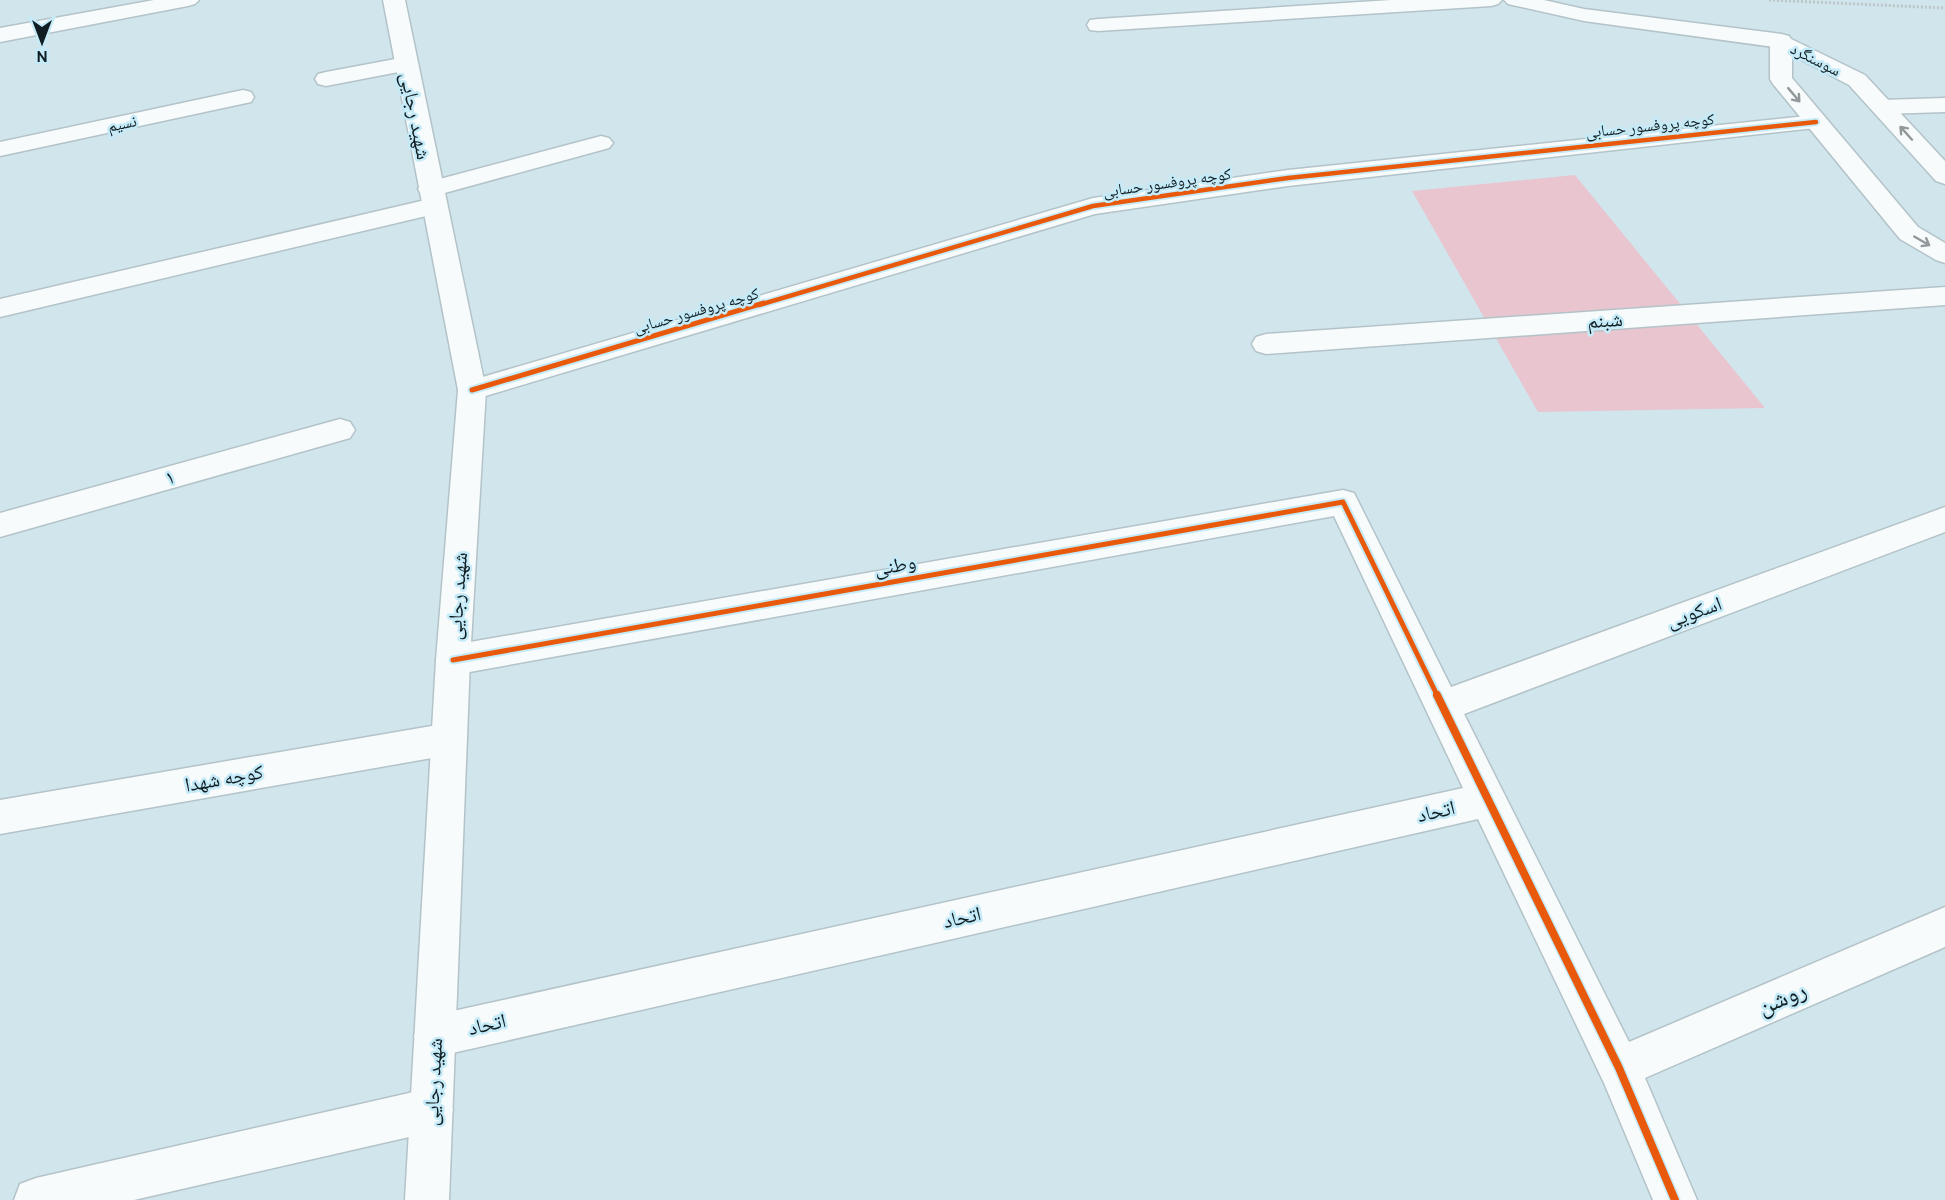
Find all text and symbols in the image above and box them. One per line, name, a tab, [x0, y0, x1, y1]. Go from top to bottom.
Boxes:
north arrow	[12, 12, 72, 72]
street label: سوسنگرد	[1788, 39, 1844, 80]
text: N	[36, 47, 48, 66]
street label: شهید رجایی	[396, 70, 436, 162]
one-way arrow	[1787, 87, 1801, 102]
street label: کوچه پروفسور حسابی	[1585, 109, 1716, 143]
street label: نسیم	[106, 111, 139, 137]
one-way arrow	[1899, 126, 1913, 141]
street label: کوچه پروفسور حسابی	[1102, 164, 1233, 202]
one-way arrow	[1913, 235, 1930, 247]
street label: کوچه پروفسور حسابی	[631, 283, 762, 338]
street label: شبنم	[1587, 307, 1624, 335]
street label: ۱	[162, 464, 178, 490]
street label: وطنی	[872, 550, 918, 580]
street label: شهید رجایی	[442, 551, 472, 641]
street label: اسکویی	[1663, 591, 1725, 633]
street label: کوچه شهدا	[183, 759, 265, 797]
street label: اتحاد	[1415, 795, 1457, 827]
street label: اتحاد	[941, 901, 983, 933]
street label: روشن	[1753, 974, 1811, 1021]
street label: اتحاد	[466, 1008, 508, 1040]
street label: شهید رجایی	[419, 1037, 447, 1127]

